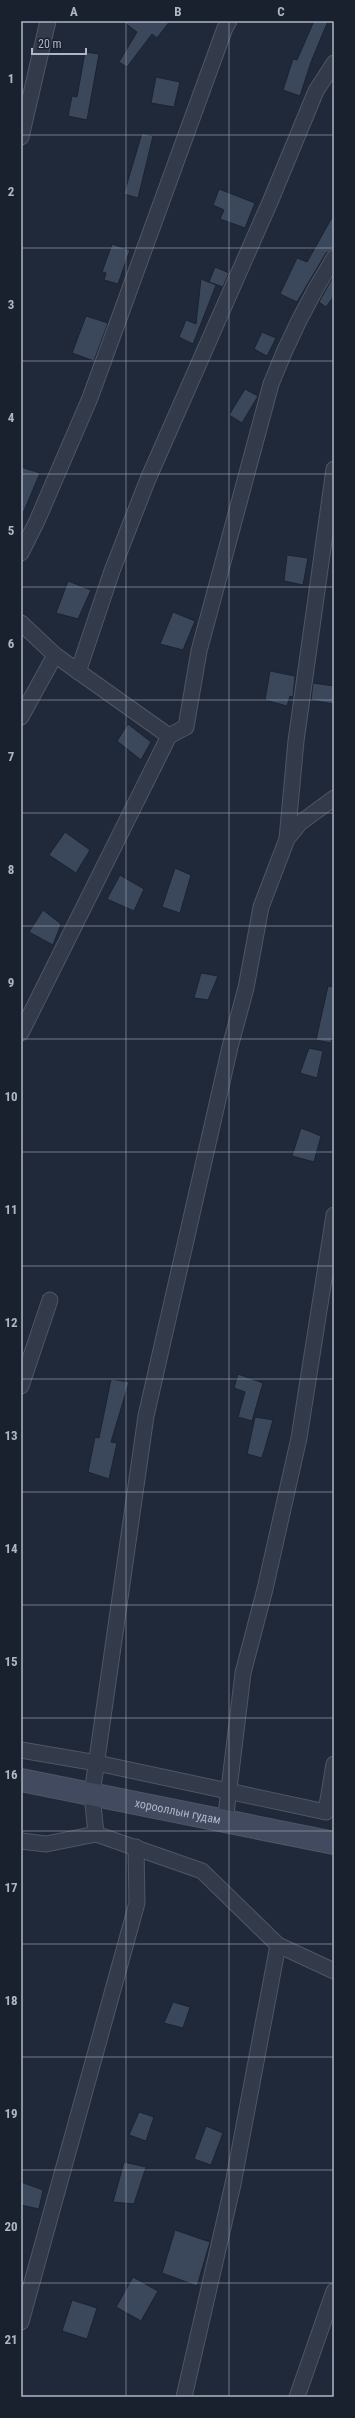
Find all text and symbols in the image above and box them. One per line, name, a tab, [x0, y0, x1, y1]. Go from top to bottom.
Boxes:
text: A	[70, 4, 78, 19]
text: B	[174, 4, 182, 19]
text: C	[277, 4, 285, 19]
scale bar	[32, 30, 86, 56]
text: 20 m	[38, 37, 62, 51]
text: 1	[8, 71, 14, 86]
text: 2	[8, 184, 15, 199]
text: 3	[8, 297, 14, 312]
text: 4	[8, 410, 15, 425]
text: 5	[8, 523, 15, 538]
text: 6	[8, 636, 15, 651]
text: 7	[8, 749, 15, 764]
text: 8	[8, 862, 14, 877]
text: 9	[8, 975, 14, 990]
text: 10	[4, 1089, 18, 1104]
text: 11	[4, 1202, 18, 1217]
text: 12	[4, 1315, 18, 1330]
text: 13	[4, 1428, 18, 1443]
text: 14	[4, 1541, 18, 1556]
text: 15	[4, 1654, 18, 1669]
text: 16	[4, 1767, 18, 1782]
street label: хорооллын гудам	[134, 1796, 222, 1827]
text: 17	[4, 1880, 18, 1895]
text: 18	[4, 1993, 18, 2008]
text: 19	[4, 2106, 18, 2121]
text: 20	[4, 2219, 18, 2234]
text: 21	[4, 2332, 18, 2347]

